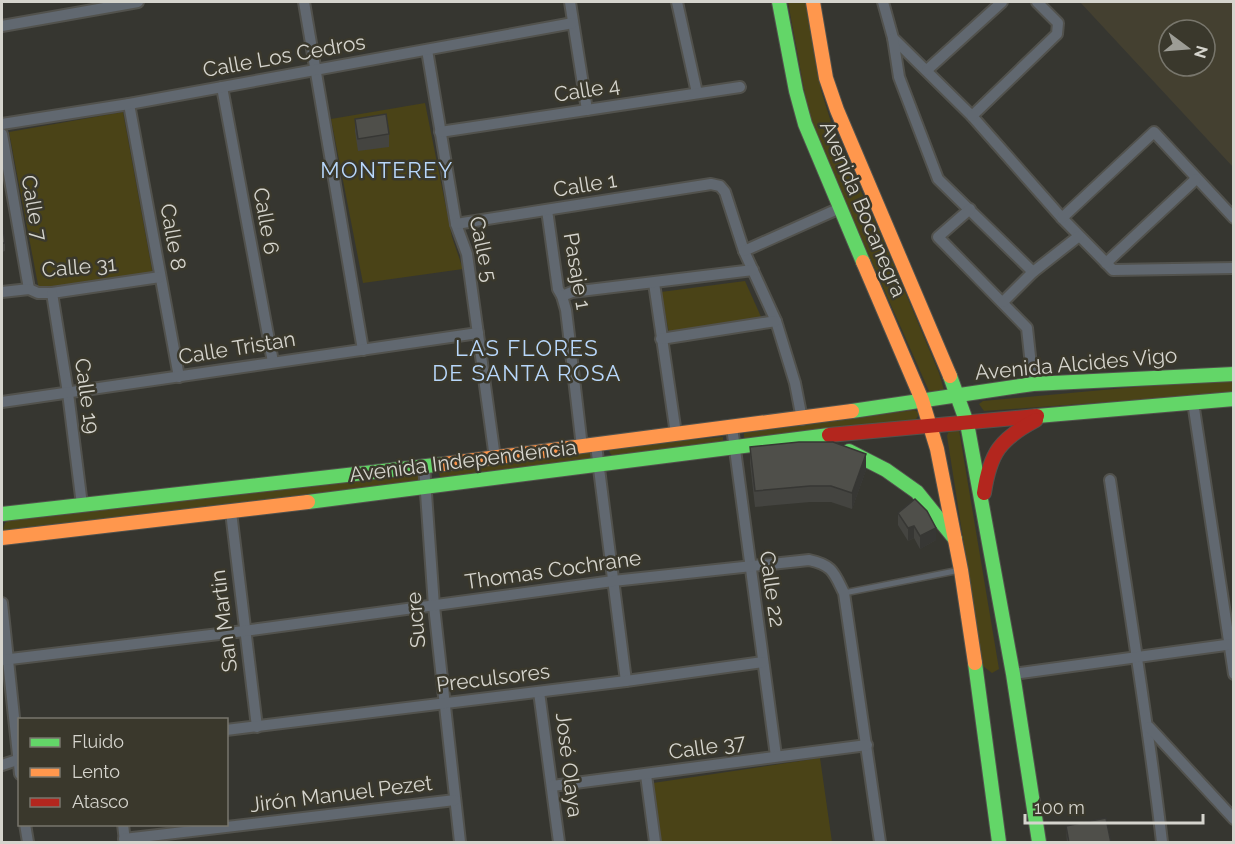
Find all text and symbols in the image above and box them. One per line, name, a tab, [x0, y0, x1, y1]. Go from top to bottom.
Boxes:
north arrow	[1157, 18, 1217, 78]
street label: Calle Los Cedros	[201, 29, 367, 82]
text: N	[1190, 44, 1212, 60]
street label: Calle 4	[552, 72, 622, 107]
street label: Avenida Bocanegra	[815, 117, 912, 301]
district label: MONTEREY	[320, 157, 454, 183]
street label: Calle 1	[551, 167, 618, 202]
street label: Calle 7	[16, 173, 53, 243]
street label: Calle 6	[248, 185, 285, 256]
street label: Calle 8	[155, 202, 192, 272]
street label: Calle 5	[464, 214, 503, 284]
street label: Pasaje 1	[558, 231, 597, 311]
street label: Calle 31	[40, 251, 117, 282]
street label: Calle Tristan	[177, 326, 297, 369]
district label: LAS FLORES DE SANTA ROSA	[432, 335, 622, 386]
street label: Avenida Alcides Vigo	[974, 342, 1178, 385]
street label: Calle 19	[70, 356, 105, 435]
street label: Avenida Independencia	[348, 434, 578, 487]
street label: Thomas Cochrane	[463, 545, 643, 594]
street label: Calle 22	[755, 549, 790, 629]
street label: San Martin	[205, 569, 242, 674]
street label: Sucre	[401, 591, 430, 649]
street label: Preculsores	[435, 658, 551, 697]
street label: José Olaya	[551, 711, 588, 819]
legend	[18, 718, 228, 826]
street label: Calle 37	[667, 729, 748, 764]
text: Fluido	[72, 731, 124, 752]
text: Lento	[72, 761, 120, 782]
street label: Jirón Manuel Pezet	[248, 770, 433, 817]
scale bar	[1025, 787, 1204, 825]
text: Atasco	[72, 791, 129, 812]
text: 100 m	[1034, 797, 1085, 818]

